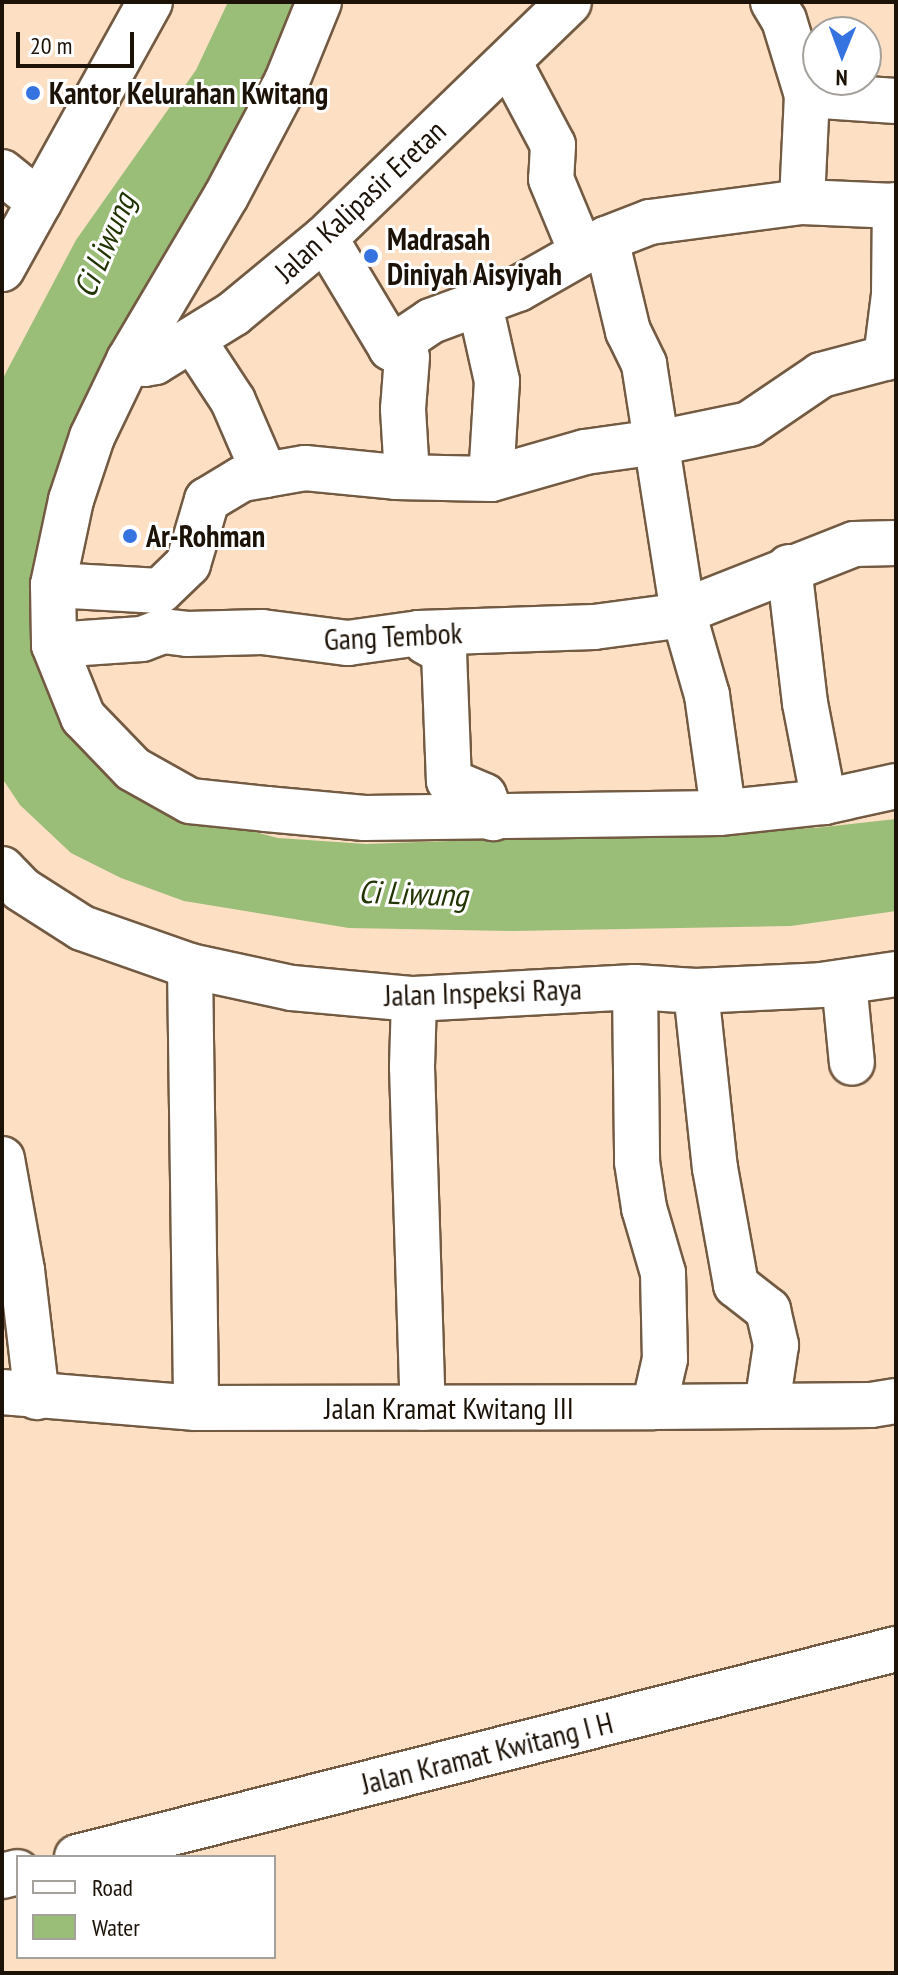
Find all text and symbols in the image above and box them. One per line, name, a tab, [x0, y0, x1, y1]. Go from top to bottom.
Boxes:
scale bar	[20, 16, 138, 66]
north arrow	[802, 16, 882, 96]
text: 20 m	[30, 30, 72, 61]
text: N	[835, 64, 848, 92]
place label: Kantor Kelurahan Kwitang	[49, 75, 328, 111]
marker: Kantor Kelurahan Kwitang	[24, 84, 42, 102]
street label: Jalan Kalipasir Eretan	[267, 113, 453, 289]
water label: Ci Liwung	[65, 187, 143, 303]
place label: Madrasah Diniyah Aisyiyah	[387, 221, 563, 292]
marker: Madrasah Diniyah Aisyiyah	[362, 247, 380, 265]
place label: Ar-Rohman	[146, 518, 265, 554]
marker: Ar-Rohman	[121, 527, 139, 545]
street label: Gang Tembok	[323, 614, 463, 658]
water label: Ci Liwung	[358, 872, 468, 914]
street label: Jalan Inspeksi Raya	[384, 971, 582, 1013]
street label: Jalan Kramat Kwitang III	[324, 1390, 574, 1426]
street label: Jalan Kramat Kwitang I H	[357, 1704, 617, 1802]
legend	[16, 1855, 276, 1959]
text: Road	[92, 1872, 133, 1903]
text: Water	[92, 1912, 140, 1943]

